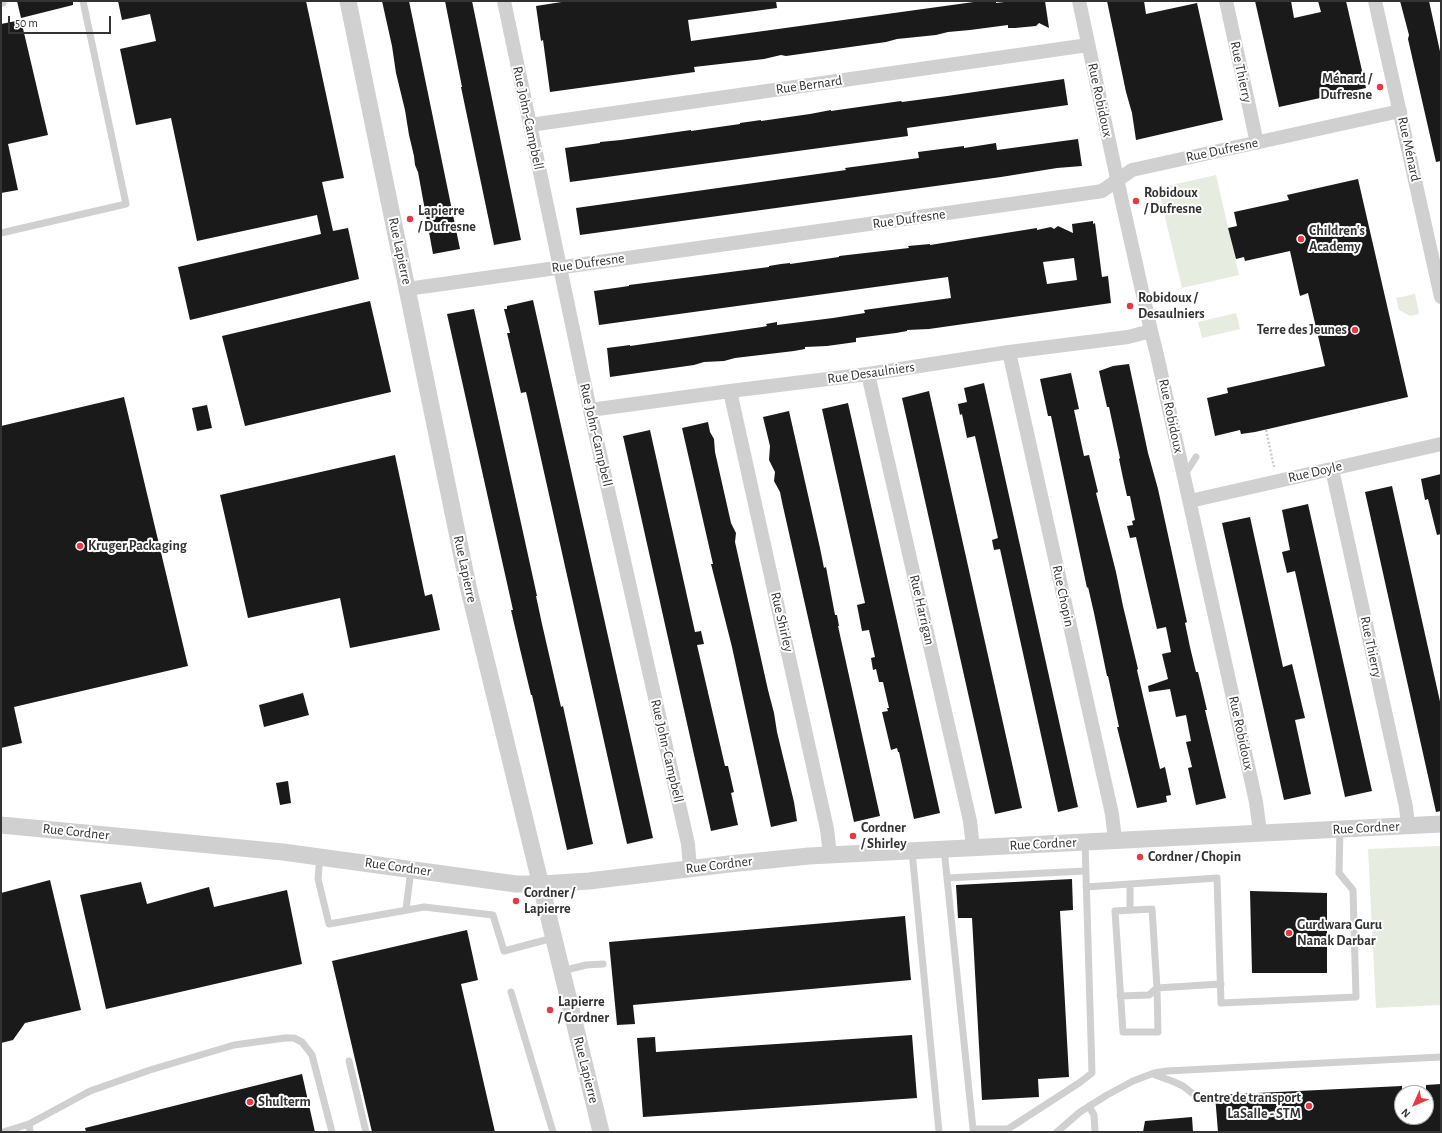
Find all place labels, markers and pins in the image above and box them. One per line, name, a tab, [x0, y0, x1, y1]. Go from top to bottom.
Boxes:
place label: Ménard / Dufresne	[1320, 71, 1372, 104]
marker: Ménard / Dufresne	[1375, 82, 1385, 92]
place label: Robidoux / Dufresne	[1144, 185, 1202, 218]
marker: Robidoux / Dufresne	[1131, 196, 1141, 206]
place label: Lapierre / Dufresne	[418, 203, 476, 236]
marker: Lapierre / Dufresne	[405, 214, 415, 224]
place label: Children's Academy	[1309, 223, 1365, 256]
marker: Children's Academy	[1296, 234, 1306, 244]
place label: Robidoux / Desaulniers	[1138, 290, 1205, 322]
marker: Robidoux / Desaulniers	[1125, 301, 1135, 311]
place label: Terre des Jeunes	[1257, 322, 1347, 338]
marker: Terre des Jeunes	[1350, 325, 1360, 335]
place label: Kruger Packaging	[88, 538, 187, 554]
marker: Kruger Packaging	[75, 541, 85, 551]
place label: Cordner / Shirley	[861, 820, 906, 852]
marker: Cordner / Shirley	[848, 831, 858, 841]
place label: Cordner / Chopin	[1148, 849, 1241, 865]
marker: Cordner / Chopin	[1135, 852, 1145, 862]
place label: Cordner / Lapierre	[524, 885, 575, 918]
marker: Cordner / Lapierre	[511, 896, 521, 906]
place label: Gurdwara Guru Nanak Darbar	[1297, 917, 1382, 950]
marker: Gurdwara Guru Nanak Darbar	[1284, 928, 1294, 938]
place label: Lapierre / Cordner	[558, 994, 609, 1026]
marker: Lapierre / Cordner	[545, 1005, 555, 1015]
place label: Centre de transport LaSalle - STM	[1193, 1090, 1301, 1122]
place label: Shulterm	[258, 1094, 311, 1110]
marker: Shulterm	[245, 1097, 255, 1107]
marker: Centre de transport LaSalle - STM	[1304, 1101, 1314, 1111]

